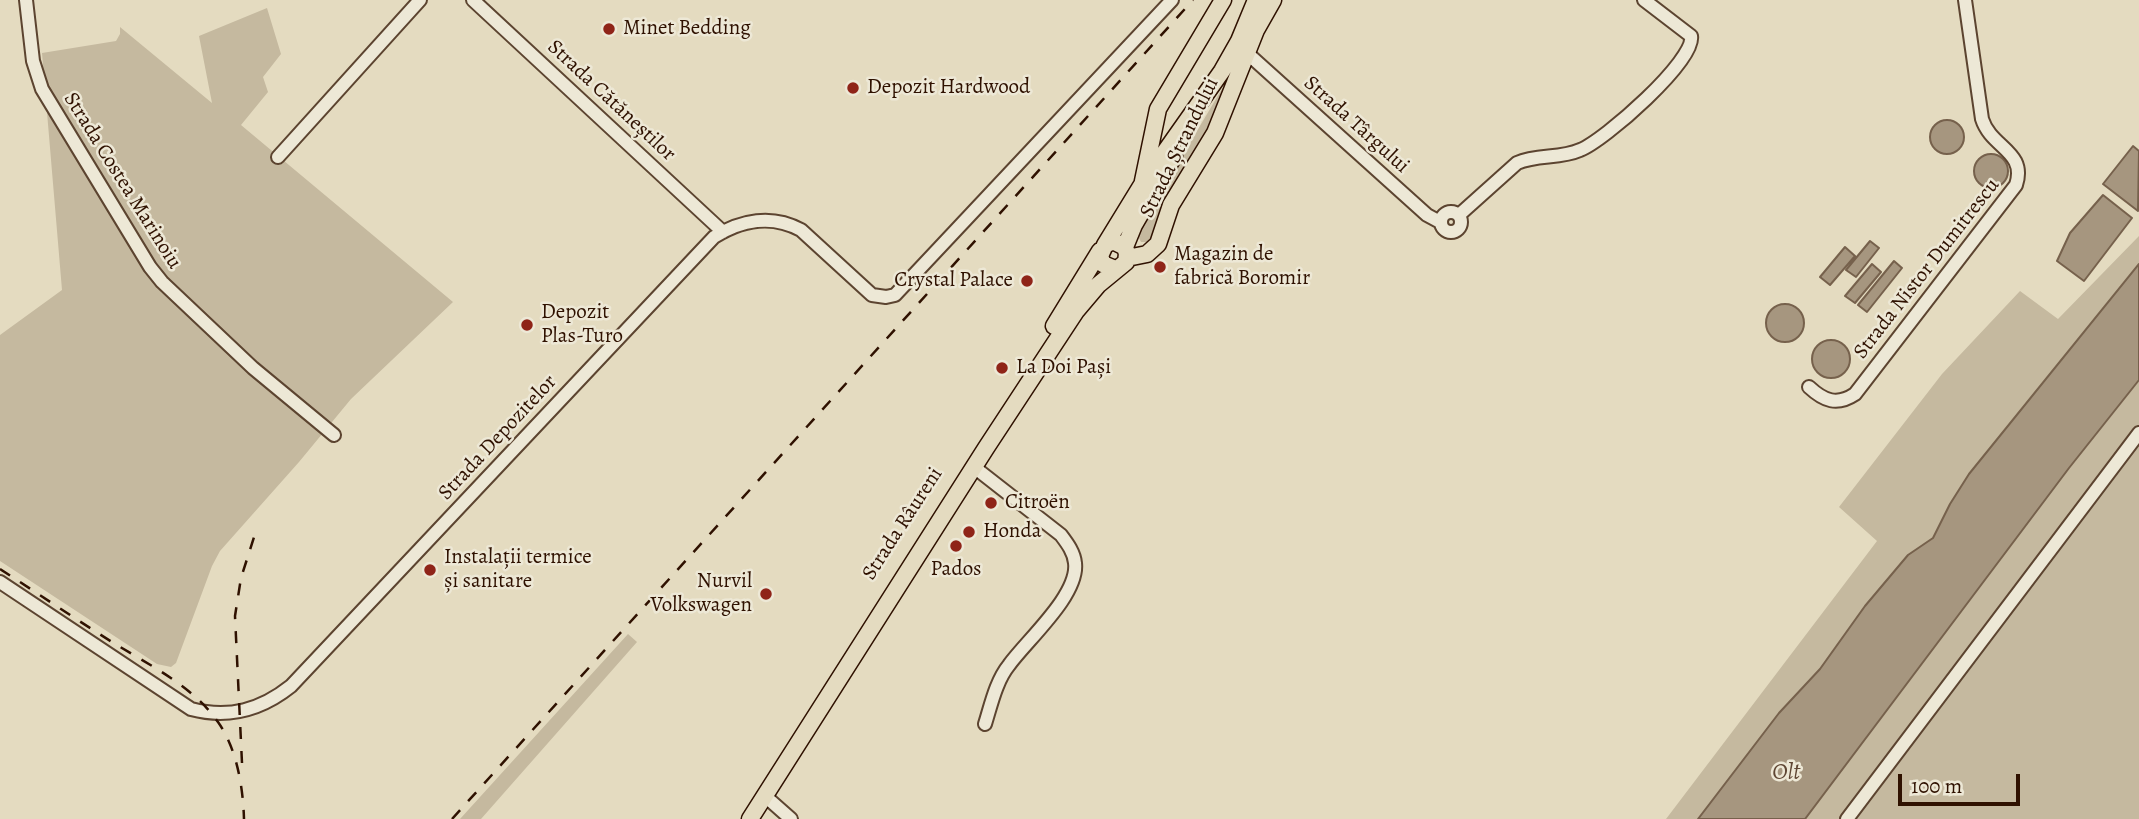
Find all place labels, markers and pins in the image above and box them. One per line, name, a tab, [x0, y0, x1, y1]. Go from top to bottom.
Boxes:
place label: Minet Bedding	[623, 16, 751, 42]
marker: Minet Bedding	[601, 21, 617, 37]
place label: Depozit Hardwood	[867, 75, 1030, 101]
marker: Depozit Hardwood	[845, 80, 861, 96]
place label: Magazin de fabrică Boromir	[1174, 242, 1310, 292]
marker: Magazin de fabrică Boromir	[1152, 259, 1168, 275]
place label: Crystal Palace	[894, 268, 1013, 294]
marker: Crystal Palace	[1019, 273, 1035, 289]
place label: Depozit Plas-Turo	[541, 300, 623, 350]
marker: Depozit Plas-Turo	[519, 317, 535, 333]
place label: La Doi Pași	[1016, 355, 1111, 381]
marker: La Doi Pași	[994, 360, 1010, 376]
place label: Citroën	[1005, 490, 1070, 516]
marker: Citroën	[983, 495, 999, 511]
place label: Honda	[983, 519, 1041, 545]
marker: Honda	[961, 524, 977, 540]
marker: Pados	[948, 538, 964, 554]
place label: Instalații termice și sanitare	[444, 545, 592, 595]
place label: Pados	[930, 557, 982, 583]
marker: Instalații termice și sanitare	[422, 562, 438, 578]
place label: Nurvil Volkswagen	[651, 569, 752, 619]
marker: Nurvil Volkswagen	[758, 586, 774, 602]

